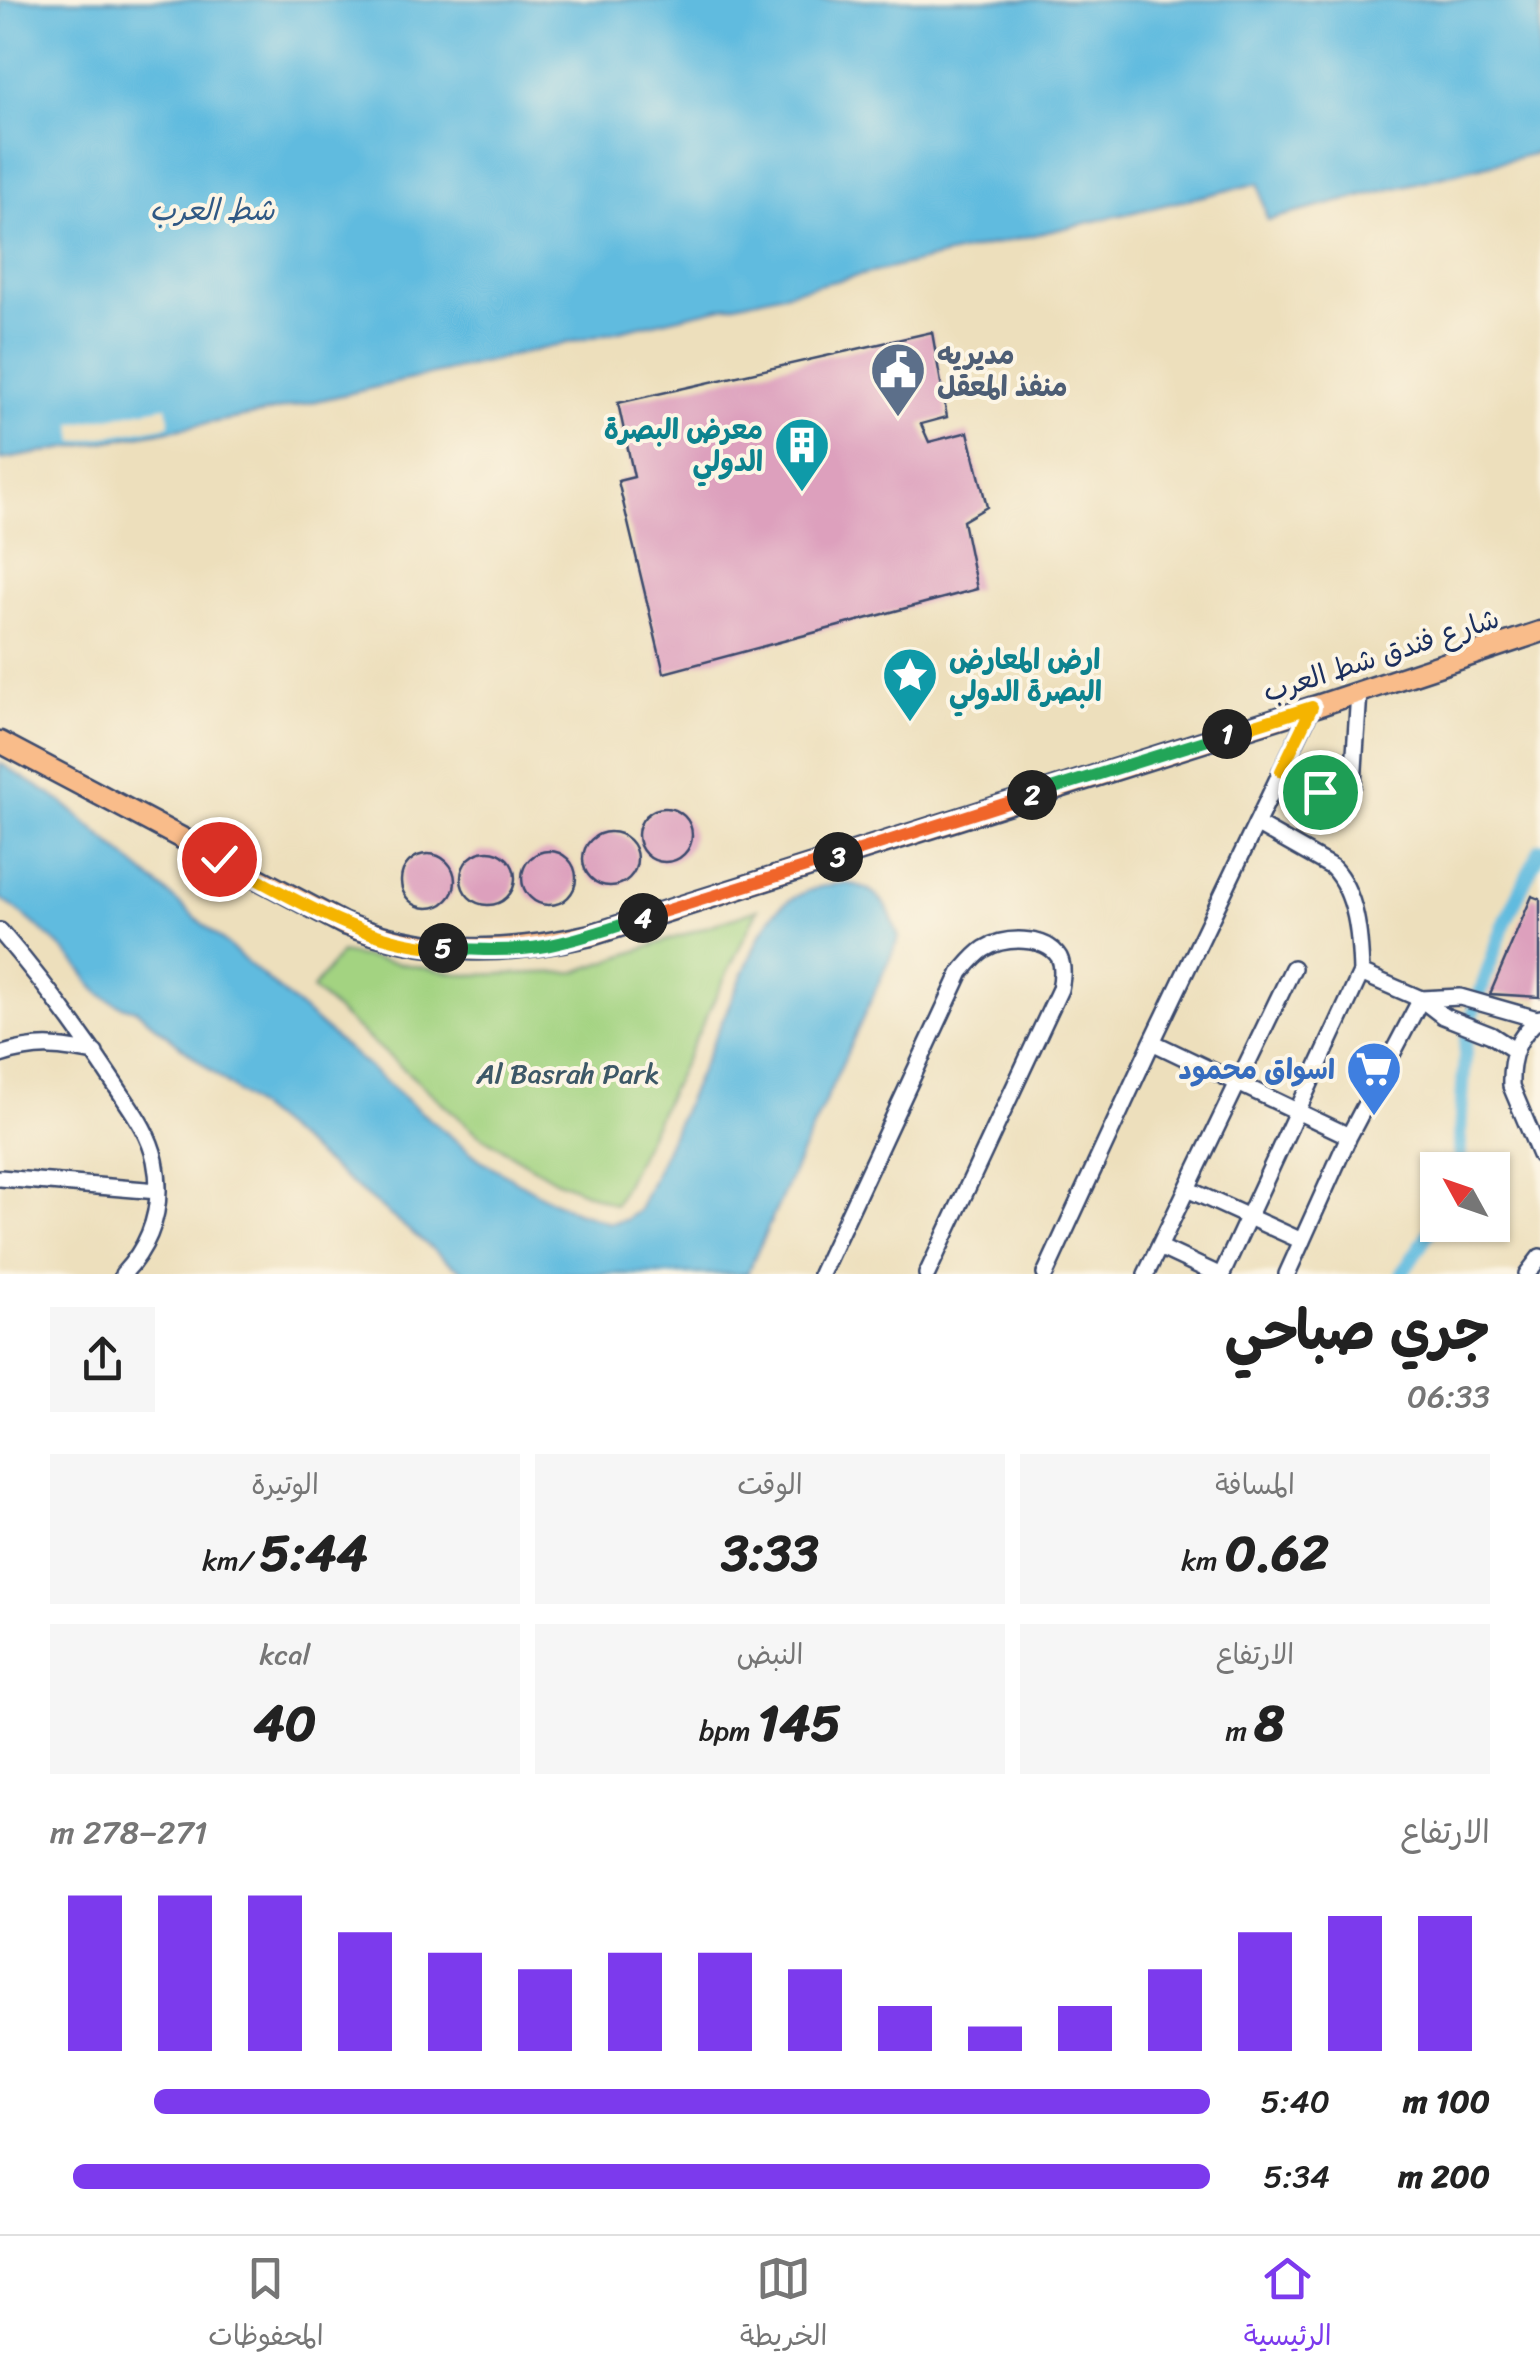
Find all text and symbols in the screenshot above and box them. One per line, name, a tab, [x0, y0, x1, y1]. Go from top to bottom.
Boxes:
water label: شط العرب	[150, 183, 275, 237]
place label: مديريه منفذ المعقل	[937, 330, 1068, 411]
public building icon: مديريه منفذ المعقل	[868, 340, 928, 419]
place label: معرض البصرة الدولي	[604, 405, 763, 487]
building icon: معرض البصرة الدولي	[772, 415, 832, 494]
street label: شارع فندق شط العرب	[1256, 594, 1506, 716]
place label: ارض المعارض البصرة الدولي	[949, 635, 1102, 717]
place icon: ارض المعارض البصرة الدولي	[880, 645, 940, 724]
pin: 1	[1202, 709, 1252, 759]
text: 1	[1221, 709, 1233, 758]
pin	[1278, 750, 1363, 835]
icon: arrive	[1293, 765, 1348, 820]
pin: 2	[1007, 770, 1057, 820]
text: 2	[1024, 770, 1040, 819]
pin	[177, 817, 262, 902]
icon: check	[192, 832, 247, 887]
pin: 3	[813, 832, 863, 882]
text: 3	[830, 832, 846, 881]
pin: 4	[618, 893, 668, 943]
text: 4	[634, 893, 652, 942]
pin: 5	[418, 923, 468, 973]
text: 5	[434, 923, 452, 972]
supermarket icon: اسواق محمود	[1344, 1039, 1404, 1118]
place label: اسواق محمود	[1179, 1045, 1335, 1094]
park label: Al Basrah Park	[475, 1049, 660, 1098]
north arrow	[1420, 1152, 1510, 1242]
map controls	[1420, 1152, 1510, 1242]
text: جري صباحي	[1225, 1282, 1490, 1379]
button: share	[50, 1307, 155, 1412]
text: 06:33	[1407, 1368, 1490, 1425]
text: الوتيرة	[251, 1460, 319, 1509]
text: الوقت	[737, 1460, 803, 1509]
text: المسافة	[1215, 1460, 1295, 1509]
text: 5:44	[260, 1509, 368, 1598]
text: 3:33	[721, 1509, 819, 1598]
text: 0.62	[1225, 1509, 1329, 1598]
text: /km	[202, 1536, 260, 1585]
text: km	[1181, 1536, 1225, 1585]
text: kcal	[260, 1630, 310, 1679]
text: النبض	[737, 1630, 803, 1679]
text: الارتفاع	[1216, 1630, 1294, 1679]
text: 40	[254, 1679, 316, 1768]
text: 145	[758, 1679, 841, 1768]
text: 8	[1254, 1679, 1284, 1768]
text: bpm	[699, 1706, 758, 1755]
text: m	[1226, 1706, 1254, 1755]
text: 271–278 m	[50, 1804, 208, 1861]
text: الارتفاع	[1400, 1804, 1490, 1861]
text: 5:40	[1261, 2073, 1330, 2130]
text: 100 m	[1403, 2073, 1490, 2130]
text: 5:34	[1263, 2148, 1330, 2205]
text: 200 m	[1398, 2148, 1490, 2205]
tab: المحفوظات	[208, 2251, 324, 2360]
tab: الخريطة	[740, 2251, 827, 2360]
tab: الرئيسية	[1244, 2251, 1332, 2360]

